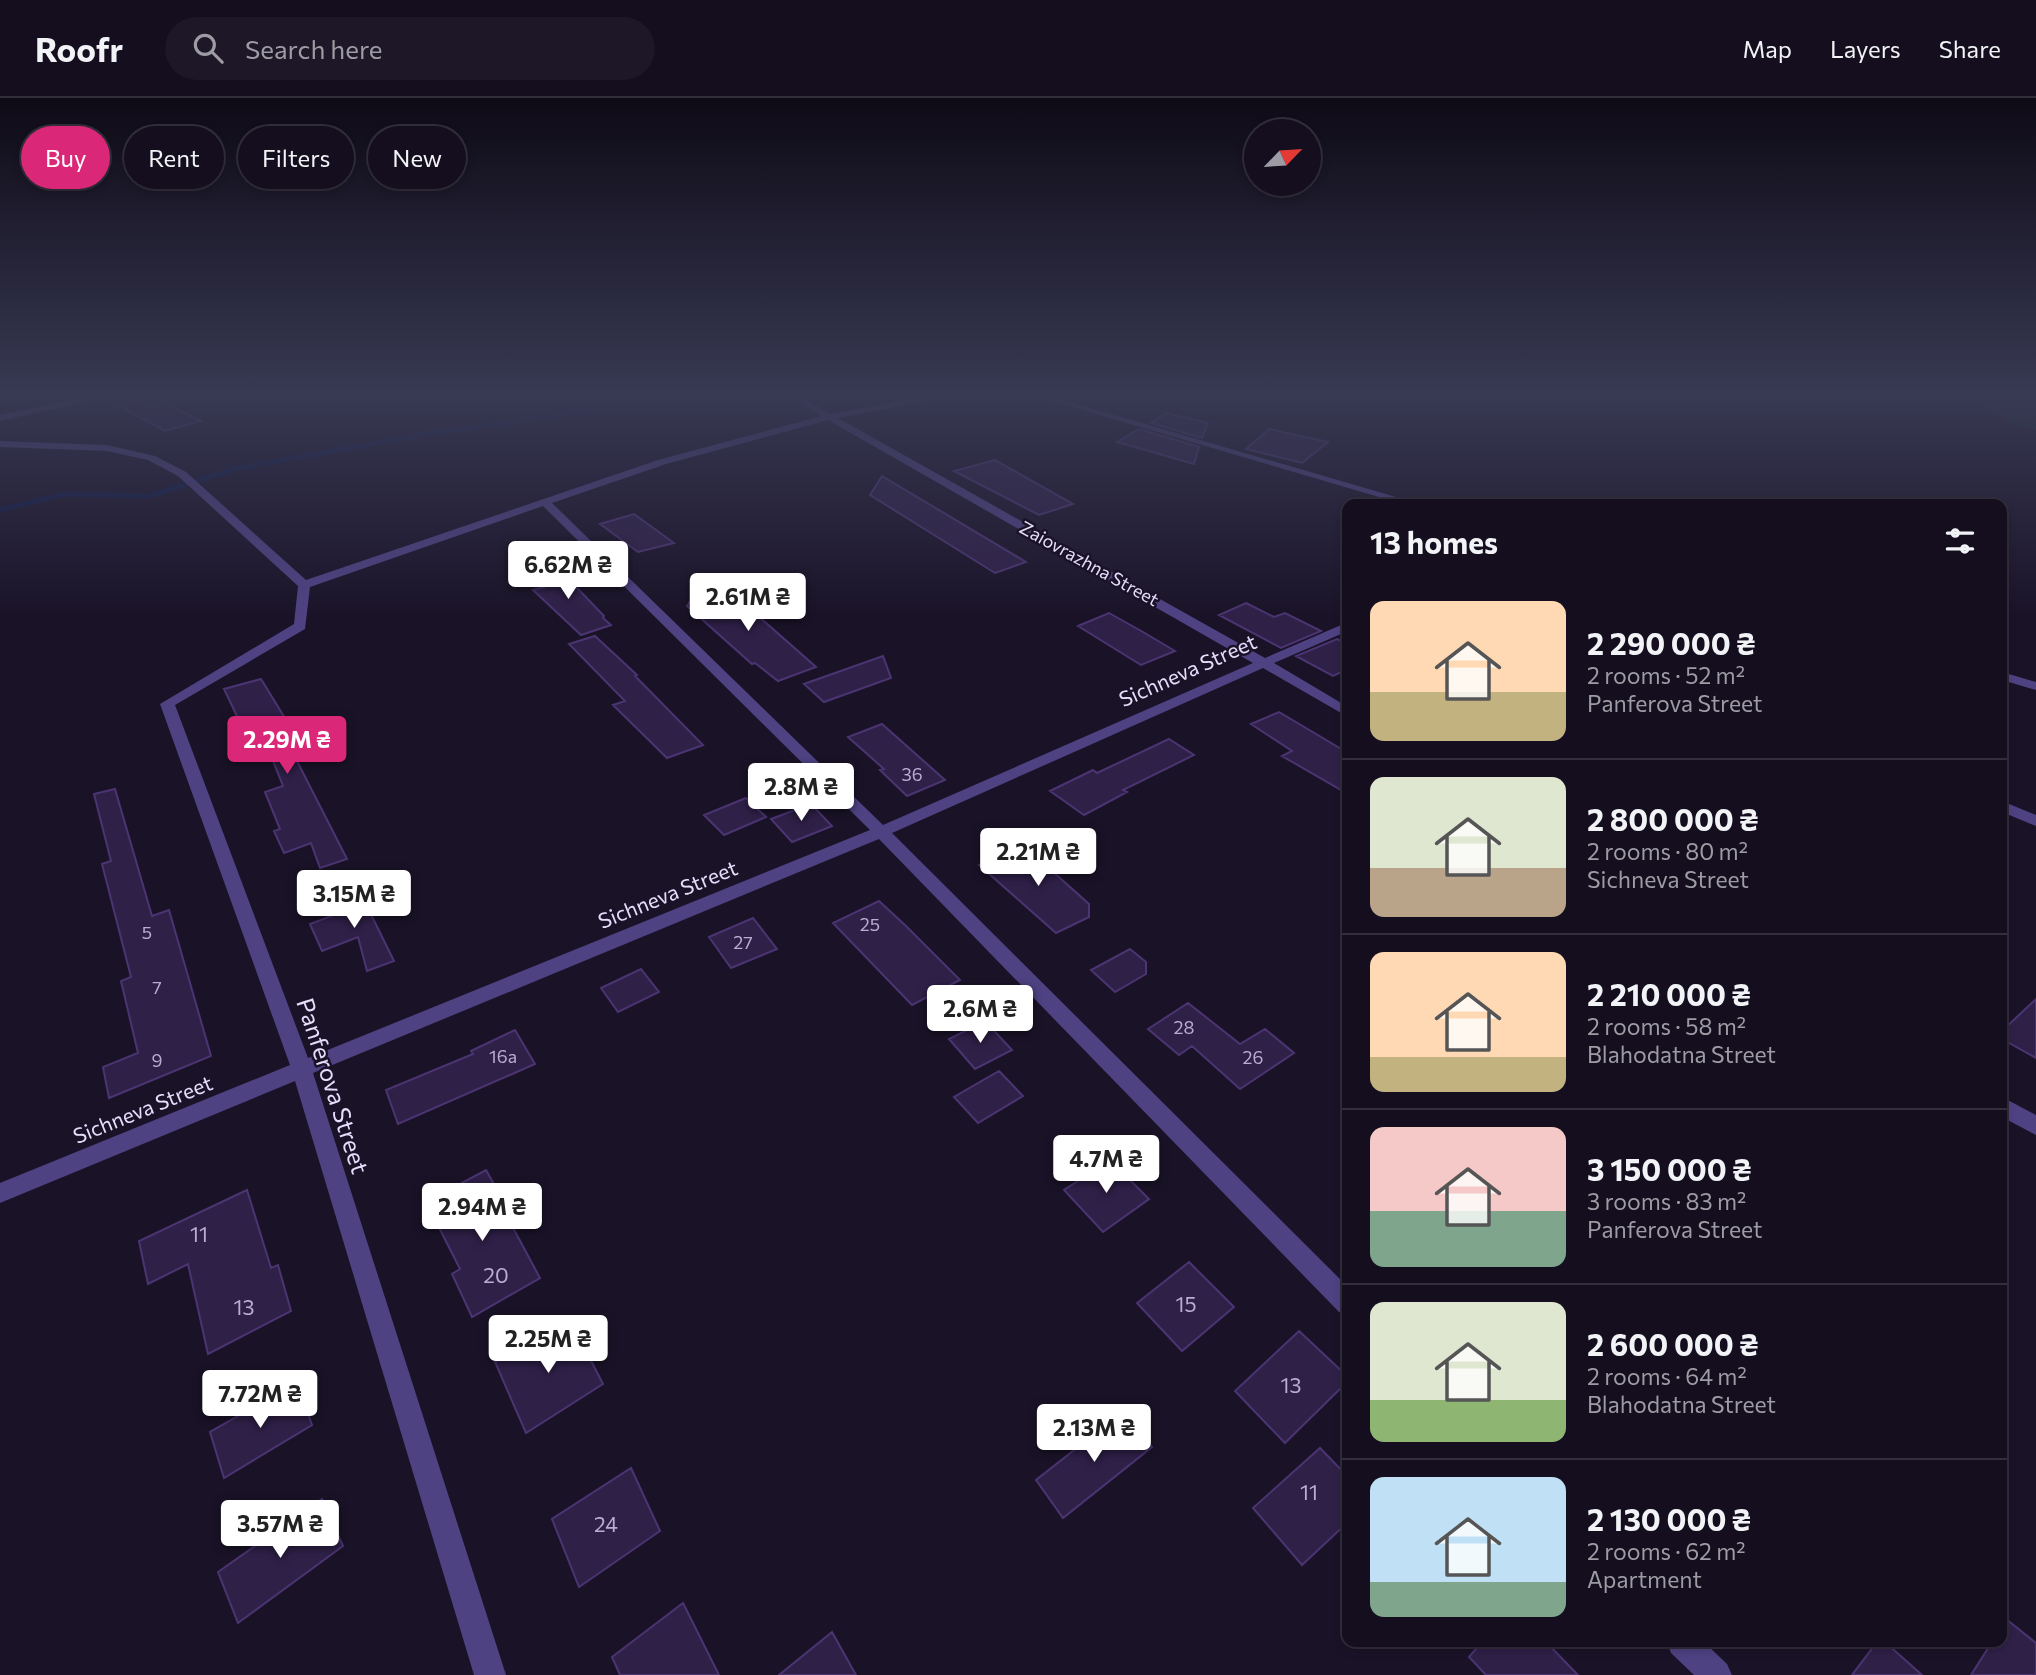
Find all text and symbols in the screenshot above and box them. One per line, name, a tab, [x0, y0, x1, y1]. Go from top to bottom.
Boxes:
search box	[165, 17, 655, 80]
text: Roofr	[35, 28, 123, 69]
icon: search	[189, 29, 227, 67]
text: Search here	[245, 33, 383, 64]
text: Map	[1743, 34, 1792, 63]
text: Layers	[1830, 34, 1901, 63]
text: Share	[1939, 34, 2001, 63]
north arrow	[1244, 119, 1321, 196]
map controls	[1244, 119, 1321, 196]
chip: Buy	[21, 126, 110, 189]
chip: Rent	[124, 126, 224, 189]
chip: Filters	[238, 126, 354, 189]
chip: New	[368, 126, 466, 189]
street label: Zaiovrazhna Street	[1016, 516, 1163, 610]
icon: filters	[1941, 522, 1979, 560]
text: 13 homes	[1370, 523, 1498, 560]
pin: 6.62M ₴	[503, 542, 633, 601]
text: 6.62M ₴	[524, 550, 612, 578]
pin: 2.61M ₴	[683, 574, 813, 633]
text: 2.61M ₴	[706, 582, 790, 610]
text: 2 290 000 ₴	[1587, 624, 1755, 661]
street label: Sichneva Street	[1115, 628, 1260, 711]
icon: home	[1426, 629, 1510, 713]
text: 2 rooms · 52 m²	[1587, 661, 1745, 689]
text: Panferova Street	[1587, 689, 1762, 717]
pin: 2.29M ₴	[222, 716, 352, 776]
text: 2.29M ₴	[243, 725, 331, 753]
house number: 36	[901, 763, 923, 785]
pin: 2.8M ₴	[744, 764, 858, 823]
text: 2.8M ₴	[764, 772, 838, 800]
text: 2 800 000 ₴	[1587, 800, 1758, 837]
icon: home	[1426, 805, 1510, 889]
pin: 2.21M ₴	[973, 828, 1103, 888]
text: 2.21M ₴	[996, 837, 1080, 865]
text: 2 rooms · 80 m²	[1587, 837, 1748, 865]
street label: Sichneva Street	[594, 854, 741, 933]
text: Sichneva Street	[1587, 865, 1749, 893]
pin: 3.15M ₴	[289, 870, 419, 930]
text: 3.15M ₴	[313, 879, 395, 907]
house number: 25	[860, 913, 880, 935]
house number: 5	[142, 921, 152, 943]
house number: 27	[733, 931, 753, 953]
text: 2 210 000 ₴	[1587, 975, 1750, 1012]
house number: 7	[152, 976, 162, 998]
icon: home	[1426, 980, 1510, 1064]
pin: 2.6M ₴	[923, 986, 1037, 1045]
street label: Panferova Street	[291, 994, 376, 1177]
text: 2.6M ₴	[943, 994, 1017, 1022]
text: 2 rooms · 58 m²	[1587, 1012, 1746, 1040]
house number: 28	[1174, 1016, 1195, 1038]
text: Blahodatna Street	[1587, 1040, 1776, 1068]
house number: 16а	[489, 1045, 517, 1067]
house number: 26	[1243, 1046, 1263, 1068]
house number: 9	[152, 1049, 162, 1071]
street label: Sichneva Street	[69, 1069, 216, 1148]
pin: 4.7M ₴	[1049, 1136, 1163, 1195]
text: 4.7M ₴	[1069, 1144, 1143, 1172]
text: 3 150 000 ₴	[1587, 1150, 1751, 1187]
icon: home	[1426, 1155, 1510, 1239]
pin: 2.94M ₴	[417, 1184, 547, 1243]
text: 3 rooms · 83 m²	[1587, 1187, 1746, 1215]
text: 2.94M ₴	[438, 1192, 526, 1220]
text: Panferova Street	[1587, 1215, 1762, 1243]
house number: 11	[190, 1221, 208, 1246]
house number: 20	[483, 1262, 509, 1287]
house number: 15	[1175, 1291, 1197, 1316]
house number: 13	[234, 1294, 254, 1319]
pin: 2.25M ₴	[483, 1316, 613, 1375]
text: 2.25M ₴	[505, 1324, 591, 1352]
text: 2 600 000 ₴	[1587, 1325, 1758, 1362]
icon: home	[1426, 1330, 1510, 1414]
text: 2 rooms · 64 m²	[1587, 1362, 1747, 1390]
pin: 7.72M ₴	[195, 1370, 325, 1430]
house number: 13	[1281, 1372, 1301, 1397]
text: 7.72M ₴	[218, 1379, 302, 1407]
text: Blahodatna Street	[1587, 1390, 1776, 1418]
pin: 2.13M ₴	[1029, 1404, 1159, 1464]
text: 2.13M ₴	[1053, 1413, 1135, 1441]
house number: 11	[1300, 1479, 1318, 1504]
pin: 3.57M ₴	[215, 1500, 345, 1560]
text: 2 130 000 ₴	[1587, 1500, 1751, 1537]
icon: home	[1426, 1505, 1510, 1589]
text: 3.57M ₴	[237, 1509, 323, 1537]
house number: 24	[594, 1511, 618, 1536]
text: 2 rooms · 62 m²	[1587, 1537, 1746, 1565]
text: Apartment	[1587, 1565, 1702, 1593]

